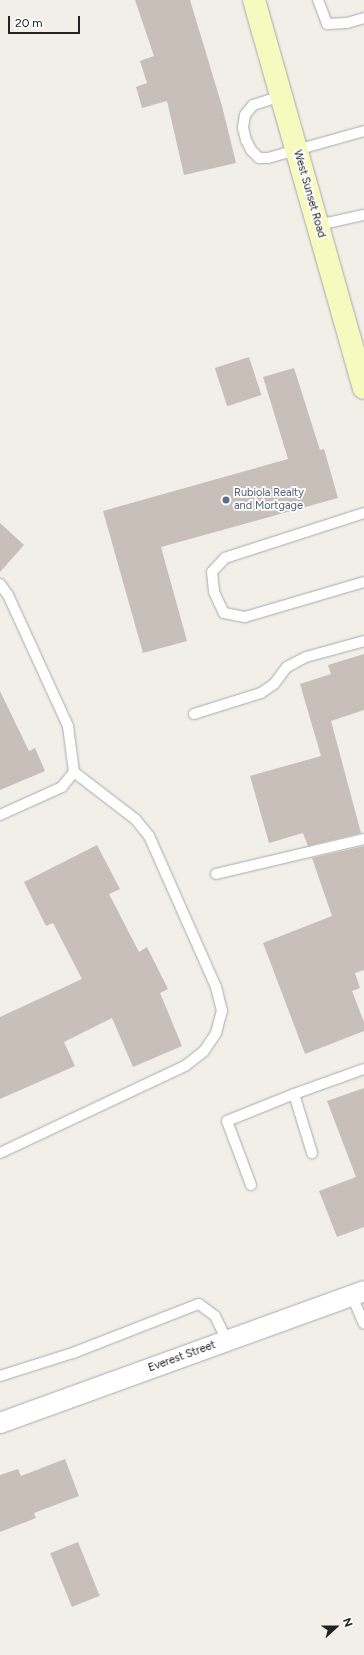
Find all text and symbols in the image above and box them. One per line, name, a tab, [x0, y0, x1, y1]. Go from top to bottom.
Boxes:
scale bar	[10, 8, 82, 34]
text: 20 m	[15, 16, 43, 30]
street label: West Sunset Road	[290, 149, 328, 239]
place label: Rubiola Realty and Mortgage	[234, 487, 304, 513]
marker: Rubiola Realty and Mortgage	[221, 495, 231, 505]
street label: Everest Street	[147, 1339, 217, 1375]
north arrow	[316, 1607, 356, 1647]
text: N	[340, 1616, 355, 1629]

